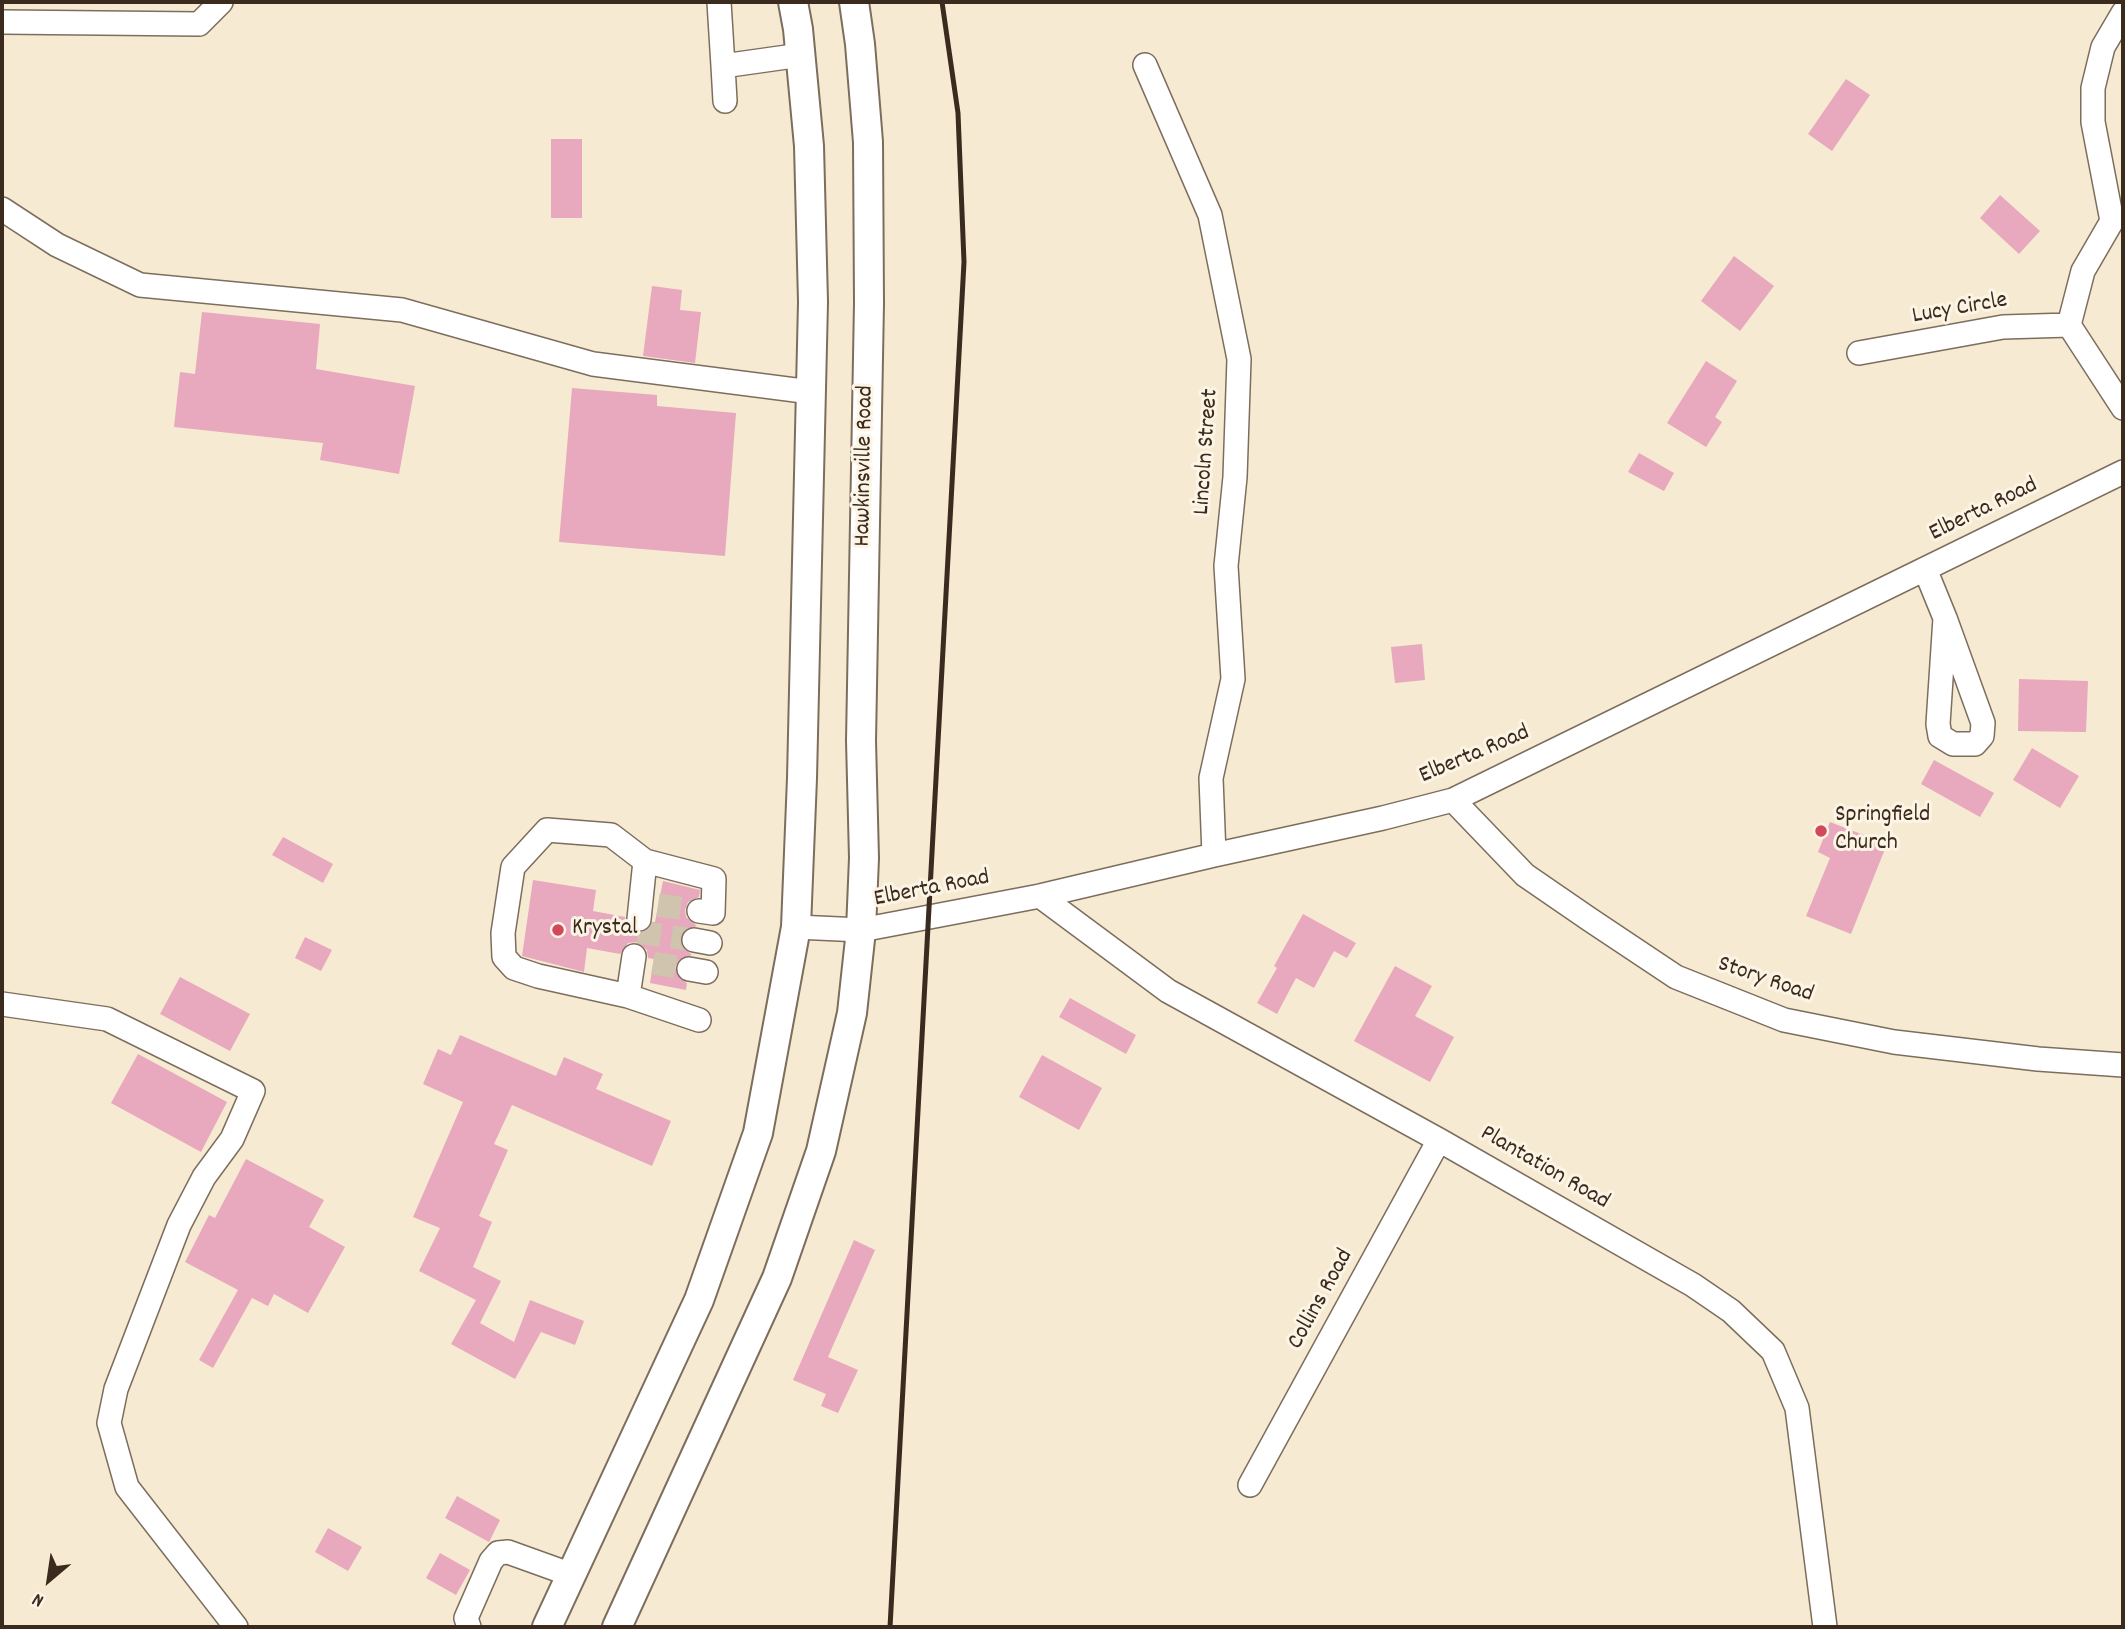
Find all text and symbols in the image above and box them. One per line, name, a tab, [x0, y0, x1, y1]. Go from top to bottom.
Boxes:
street label: Lucy Circle	[1910, 287, 2010, 333]
street label: Hawkinsville Road	[850, 385, 882, 547]
street label: Lincoln Street	[1189, 388, 1227, 516]
street label: Elberta Road	[1925, 472, 2043, 550]
street label: Elberta Road	[1416, 720, 1534, 792]
place label: Springfield Church	[1835, 803, 1930, 859]
marker: Springfield Church	[1813, 823, 1829, 839]
street label: Elberta Road	[872, 865, 992, 915]
place label: Krystal	[572, 916, 638, 944]
marker: Krystal	[550, 922, 566, 938]
street label: Story Road	[1713, 951, 1817, 1011]
street label: Plantation Road	[1474, 1120, 1614, 1218]
street label: Collins Road	[1283, 1245, 1361, 1355]
north arrow	[14, 1545, 84, 1615]
text: N	[28, 1585, 49, 1613]

